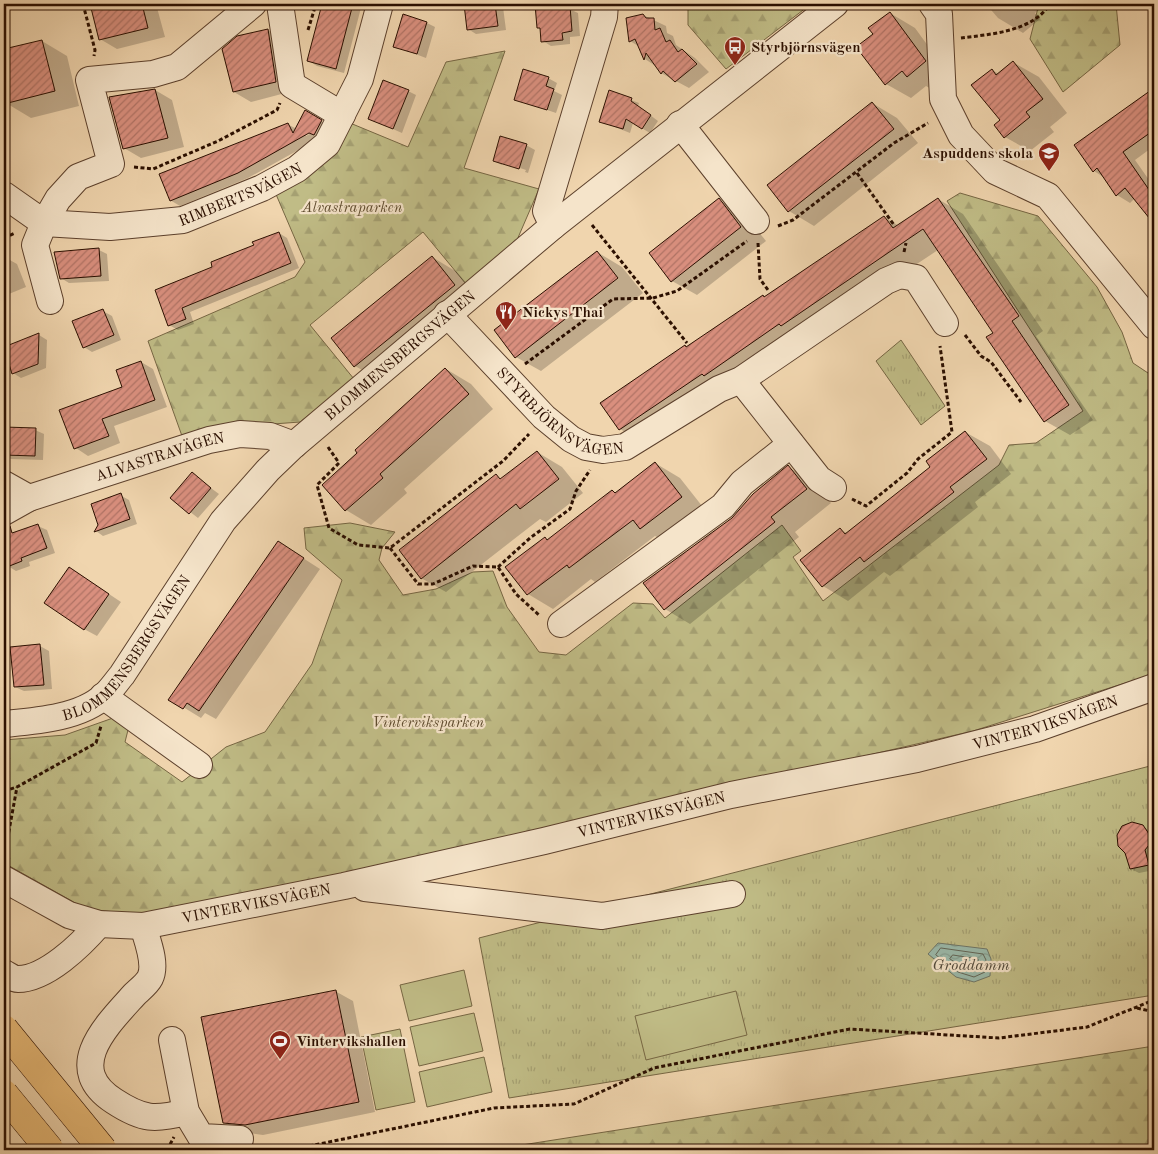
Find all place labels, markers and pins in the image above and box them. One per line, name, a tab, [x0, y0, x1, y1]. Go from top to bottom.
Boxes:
bus stop icon: Styrbjörnsvägen	[723, 35, 747, 66]
place label: Styrbjörnsvägen	[751, 41, 861, 56]
school or university icon: Aspuddens skola	[1037, 141, 1061, 172]
place label: Aspuddens skola	[922, 147, 1033, 162]
restaurant icon: Nickys Thai	[494, 300, 518, 331]
place label: Nickys Thai	[522, 306, 603, 321]
sports icon: Vintervikshallen	[268, 1029, 292, 1060]
place label: Vintervikshallen	[296, 1035, 406, 1050]

